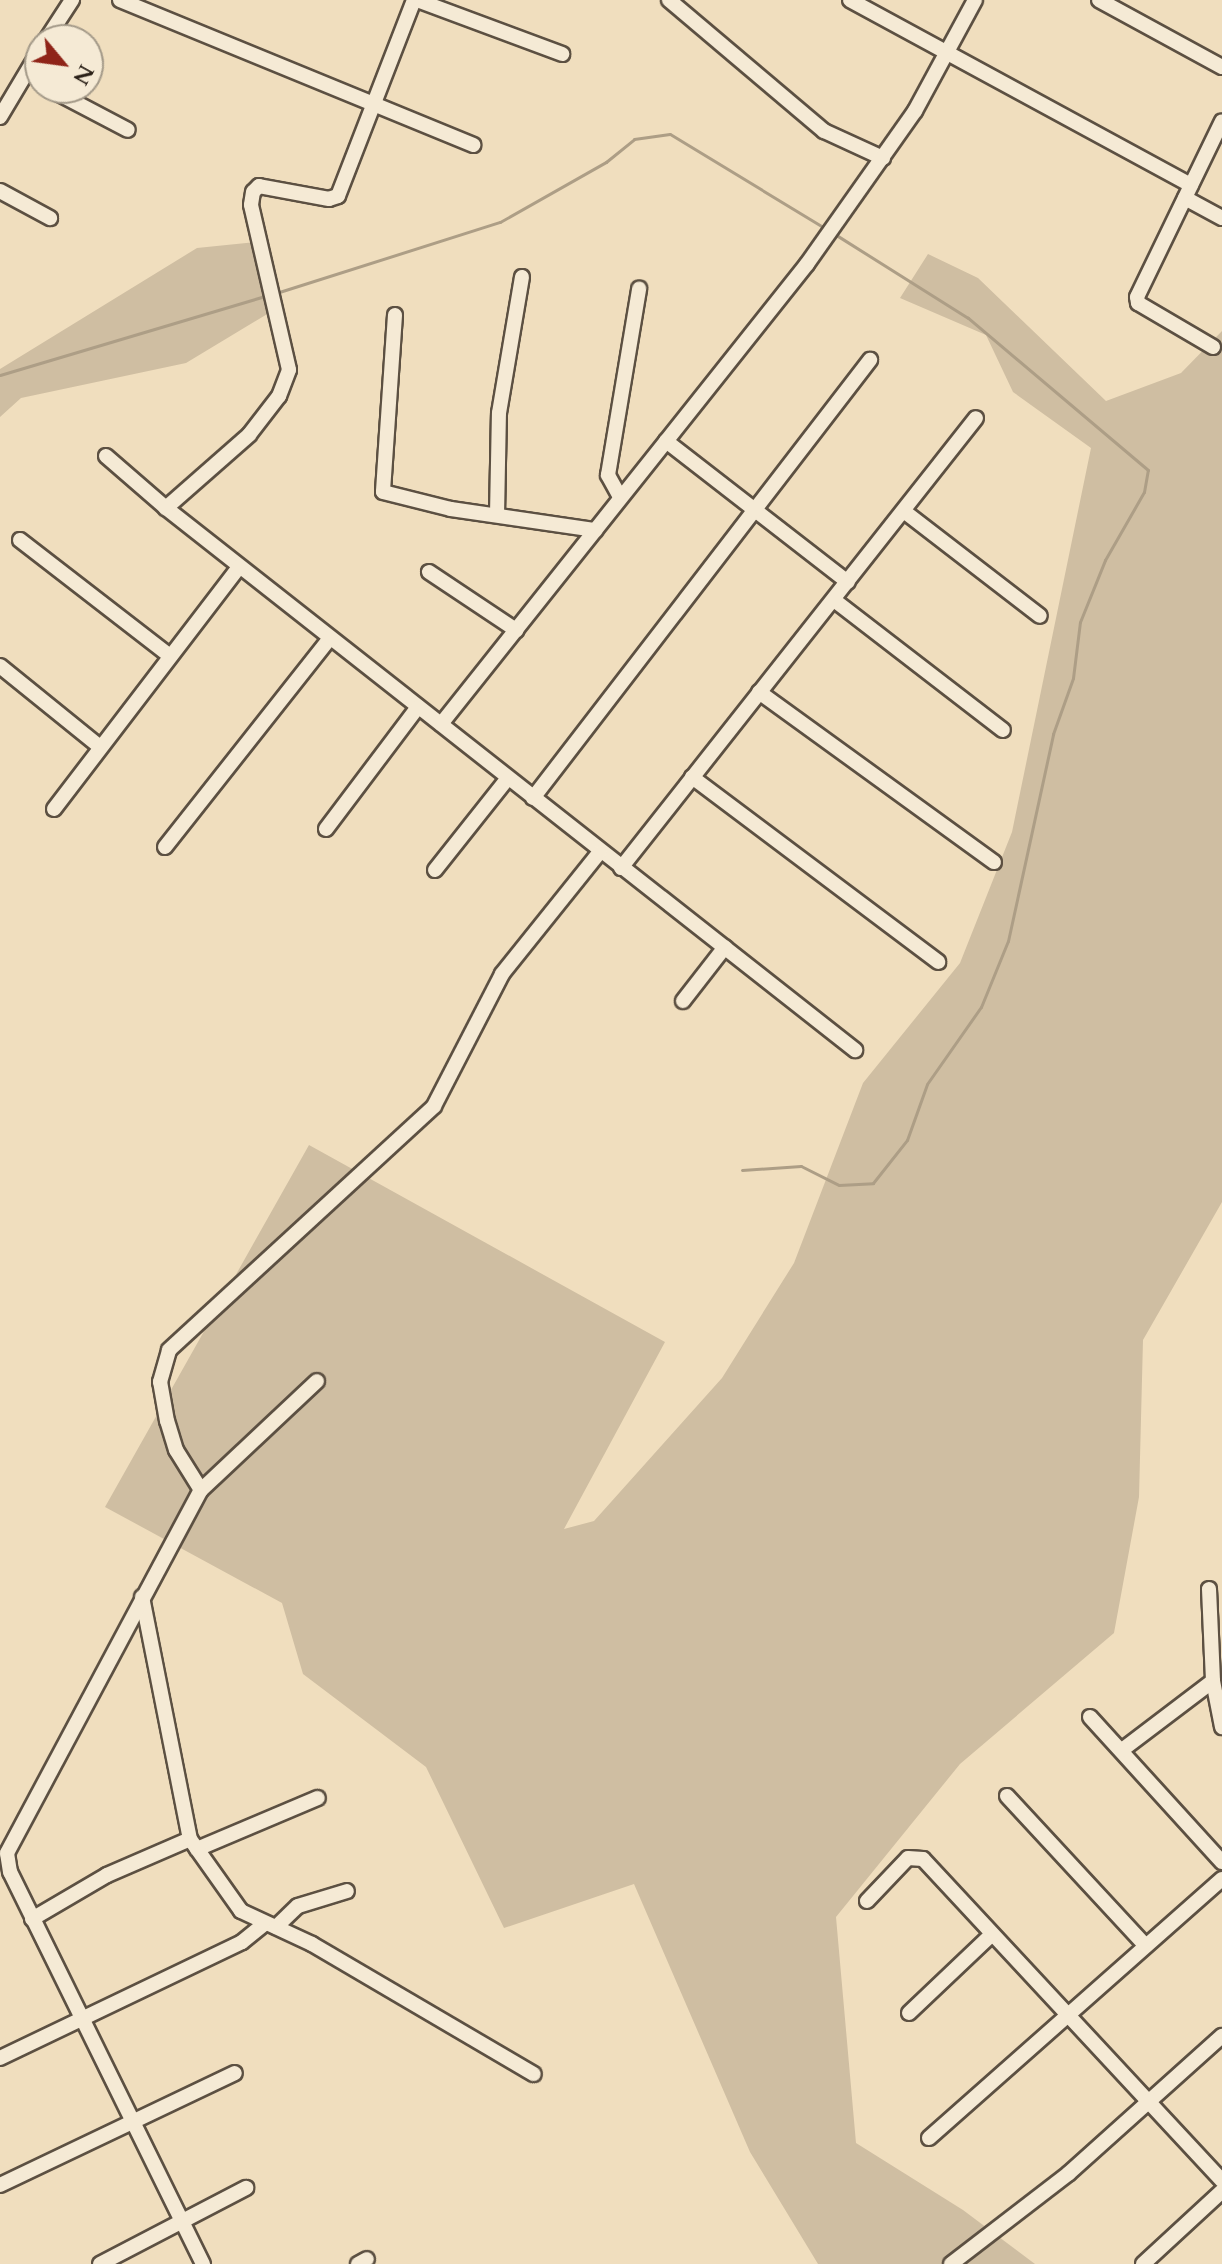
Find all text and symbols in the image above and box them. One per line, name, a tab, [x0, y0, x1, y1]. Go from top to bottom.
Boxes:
north arrow	[24, 24, 104, 104]
text: N	[65, 59, 101, 90]

